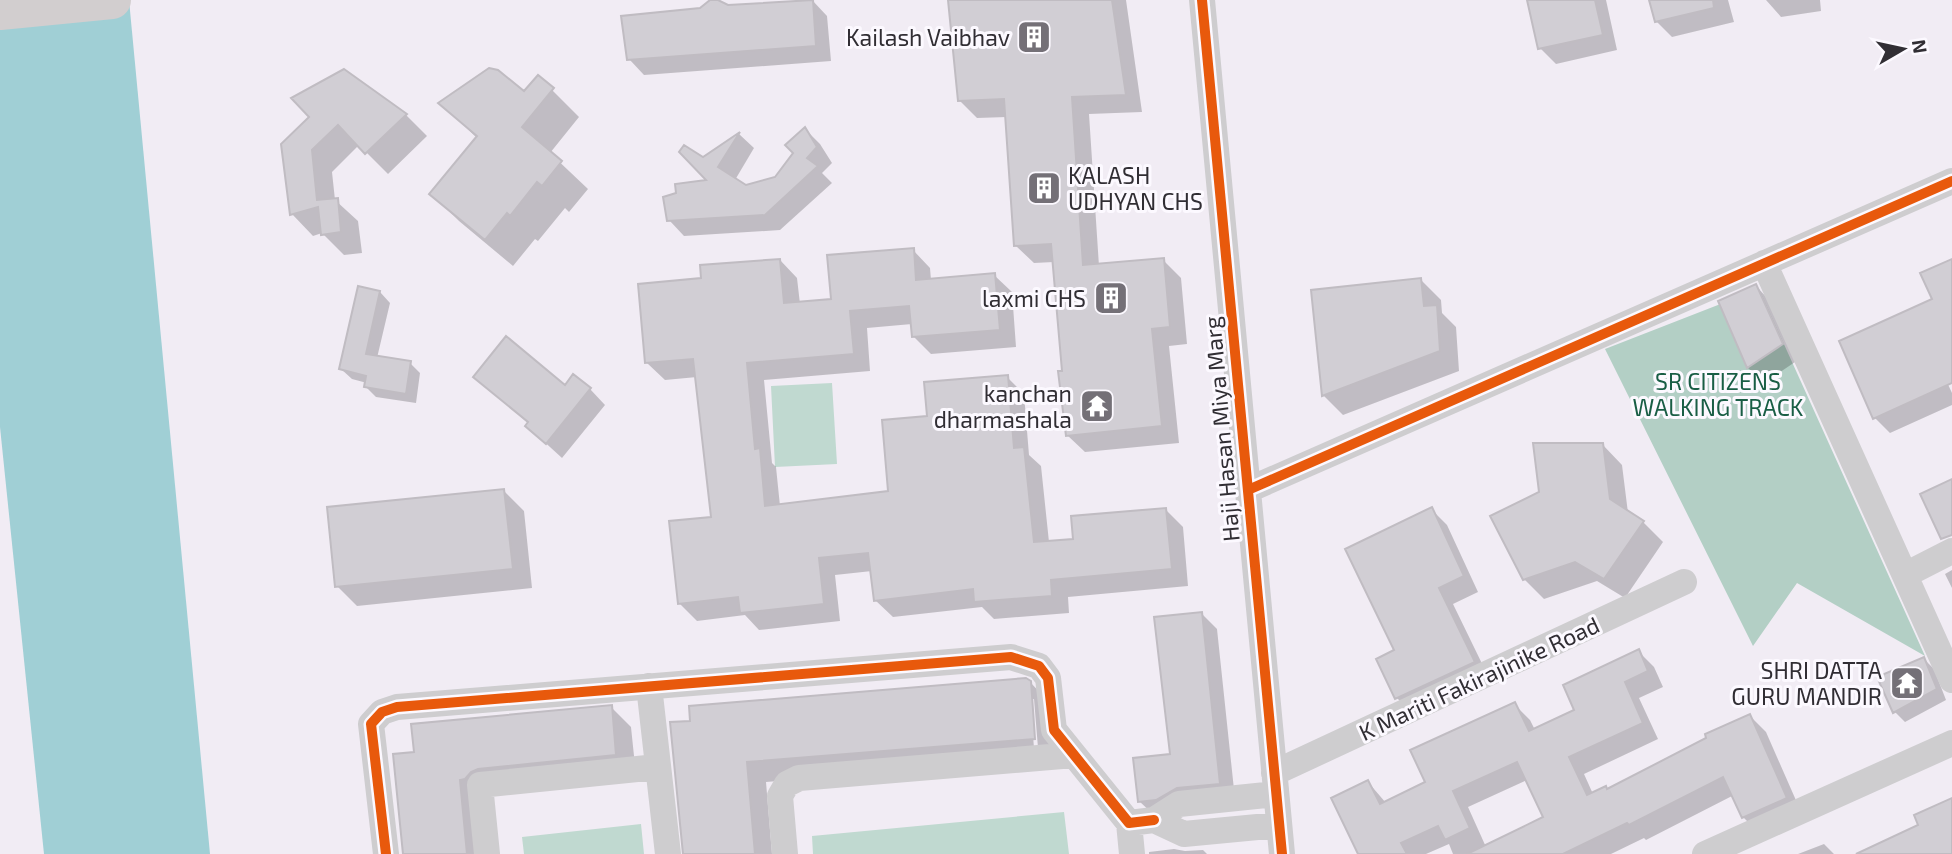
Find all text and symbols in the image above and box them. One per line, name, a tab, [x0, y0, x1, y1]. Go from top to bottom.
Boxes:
north arrow	[1868, 14, 1938, 84]
building icon: Kailash Vaibhav	[1015, 18, 1053, 56]
place label: Kailash Vaibhav	[846, 23, 1010, 51]
text: N	[1908, 38, 1933, 55]
place label: KALASH UDHYAN CHS	[1068, 161, 1203, 215]
building icon: KALASH UDHYAN CHS	[1025, 169, 1063, 207]
building icon: laxmi CHS	[1092, 279, 1130, 317]
place label: laxmi CHS	[982, 284, 1086, 312]
street label: Haji Hasan Miya Marg	[1197, 315, 1245, 543]
park label: SR CITIZENS WALKING TRACK	[1633, 367, 1804, 421]
place label: kanchan dharmashala	[934, 379, 1072, 433]
temple icon: kanchan dharmashala	[1078, 387, 1116, 425]
street label: K Mariti Fakirajinike Road	[1354, 610, 1604, 746]
place label: SHRI DATTA GURU MANDIR	[1731, 656, 1883, 710]
temple icon: SHRI DATTA GURU MANDIR	[1888, 664, 1926, 702]

